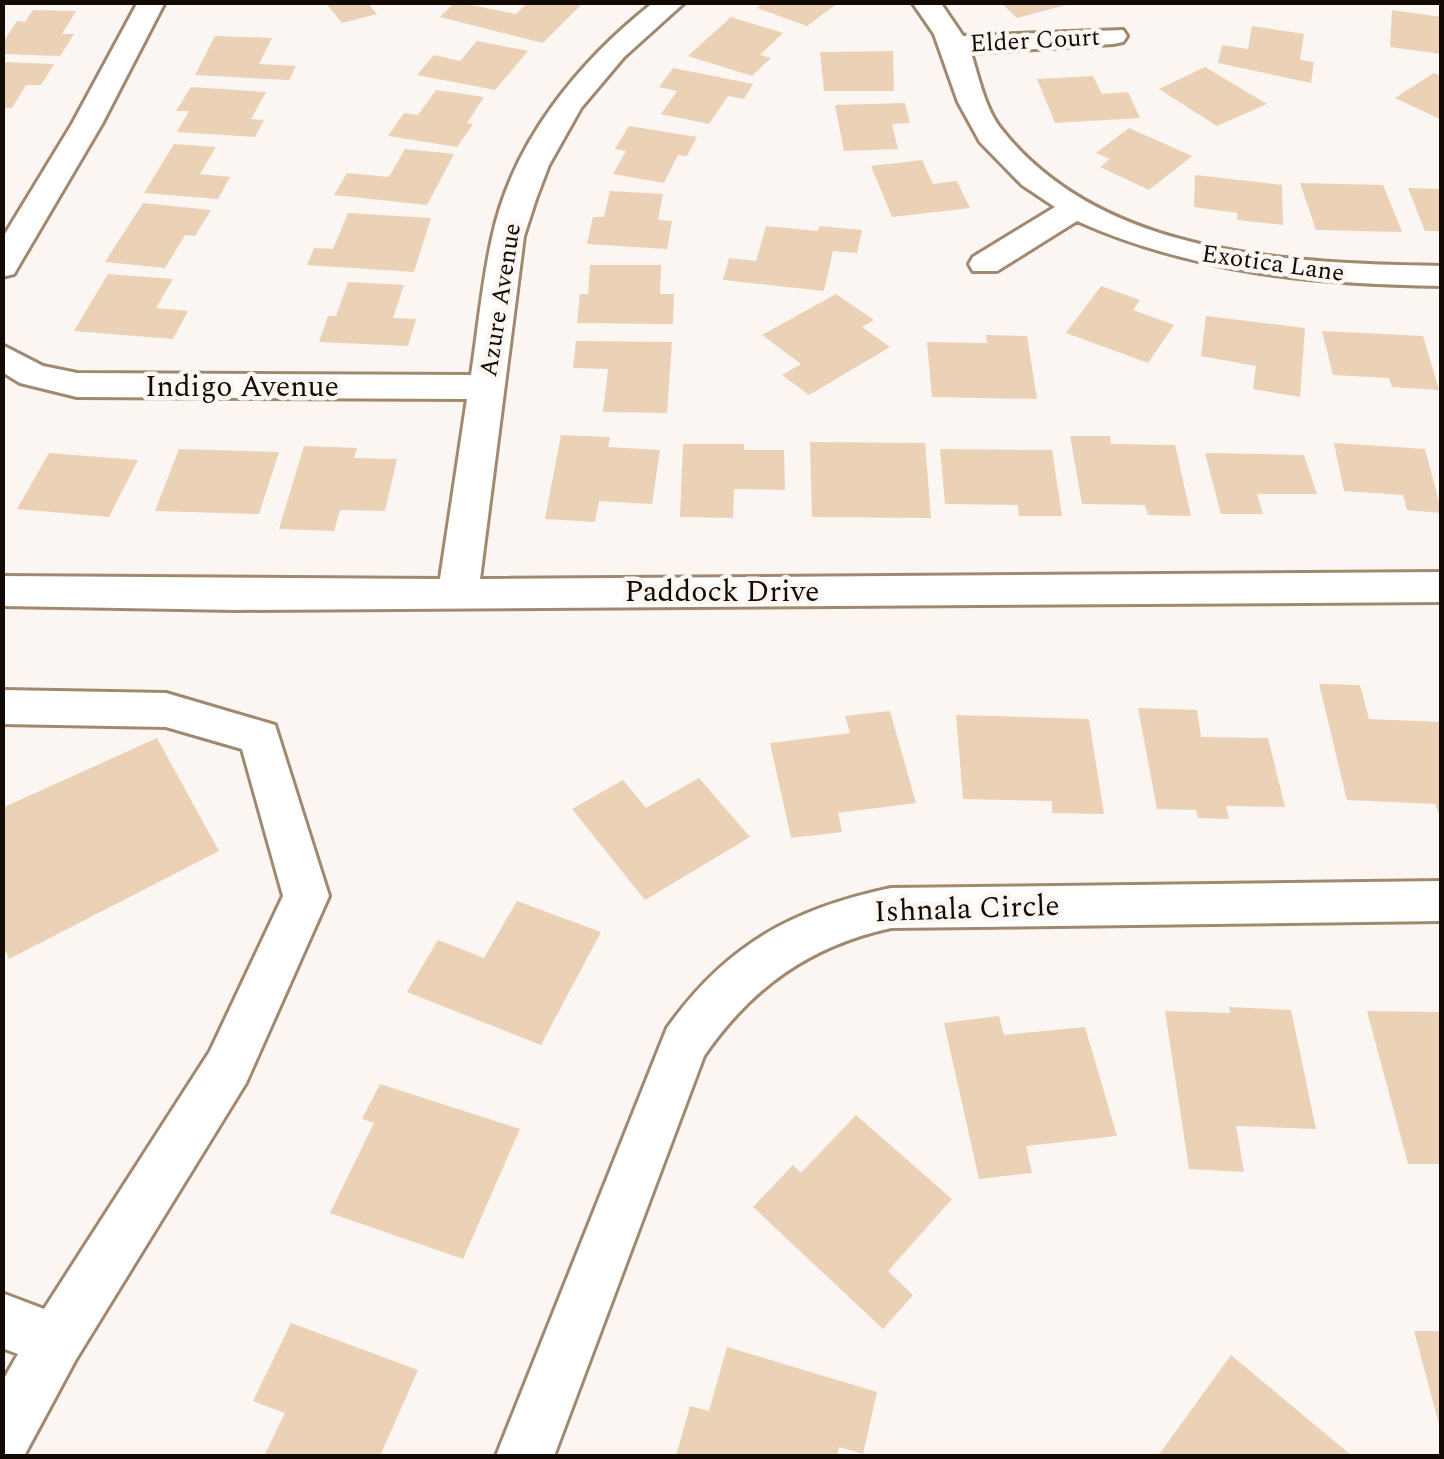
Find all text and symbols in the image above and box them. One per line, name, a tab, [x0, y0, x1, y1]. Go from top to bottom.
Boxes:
street label: Elder Court	[969, 19, 1101, 63]
street label: Azure Avenue	[470, 220, 532, 380]
street label: Exotica Lane	[1199, 235, 1347, 293]
street label: Indigo Avenue	[145, 364, 339, 410]
street label: Paddock Drive	[624, 569, 820, 615]
street label: Ishnala Circle	[873, 883, 1061, 935]

